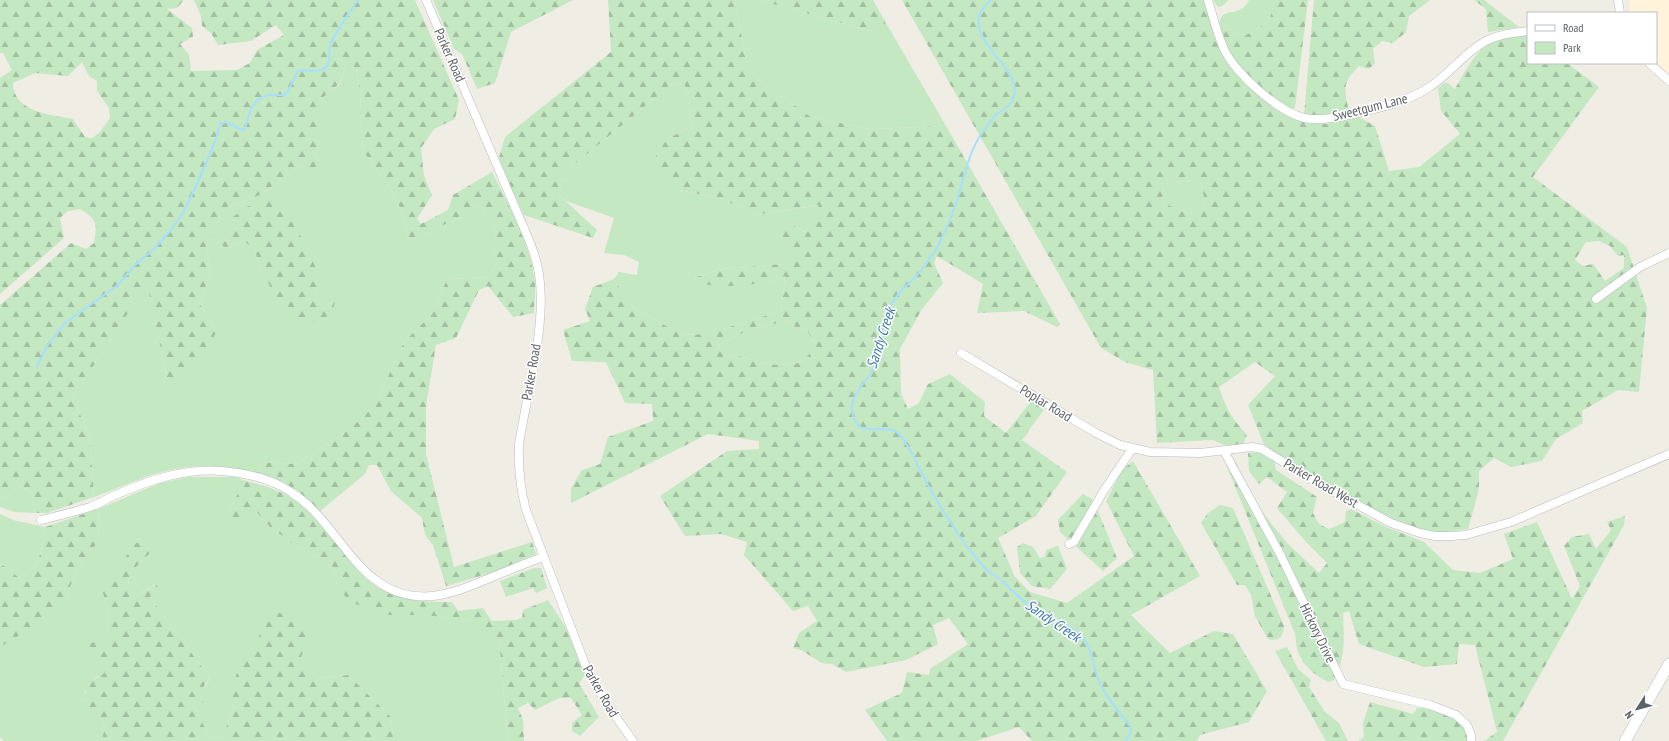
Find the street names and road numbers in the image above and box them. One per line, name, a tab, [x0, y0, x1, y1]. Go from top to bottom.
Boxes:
street label: Parker Road	[430, 25, 470, 85]
street label: Sweetgum Lane	[1331, 89, 1410, 125]
street label: Parker Road	[517, 342, 545, 402]
street label: Poplar Road	[1017, 380, 1075, 426]
street label: Parker Road West	[1280, 454, 1362, 512]
street label: Hickory Drive	[1296, 600, 1340, 666]
street label: Parker Road	[579, 662, 623, 720]

